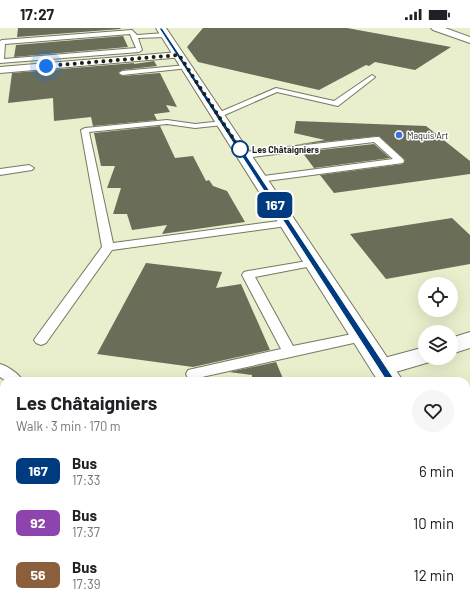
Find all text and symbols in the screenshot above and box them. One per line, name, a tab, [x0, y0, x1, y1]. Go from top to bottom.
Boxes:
text: 17:27	[20, 5, 54, 23]
your location	[36, 56, 56, 76]
marker: Maquis Art	[394, 130, 404, 140]
place label: Maquis Art	[407, 130, 448, 141]
marker: Les Châtaigniers	[231, 140, 249, 158]
place label: Les Châtaigniers	[252, 144, 319, 155]
line badge: 167	[252, 192, 298, 218]
text: 167	[265, 196, 285, 213]
map controls	[418, 277, 458, 365]
button: locate	[418, 277, 458, 317]
button: layers	[418, 325, 458, 365]
button: heart	[412, 390, 454, 432]
text: Les Châtaigniers	[16, 391, 157, 414]
text: Walk · 3 min · 170 m	[16, 418, 121, 434]
text: Bus	[72, 454, 97, 472]
text: 167	[28, 462, 48, 479]
text: 6 min	[419, 462, 454, 480]
text: 17:33	[72, 472, 101, 488]
text: Bus	[72, 506, 97, 524]
text: 92	[30, 514, 46, 531]
text: 10 min	[413, 514, 454, 532]
text: 17:37	[72, 524, 100, 540]
text: Bus	[72, 558, 97, 576]
text: 56	[30, 566, 46, 583]
text: 12 min	[413, 566, 454, 584]
text: 17:39	[72, 576, 101, 592]

